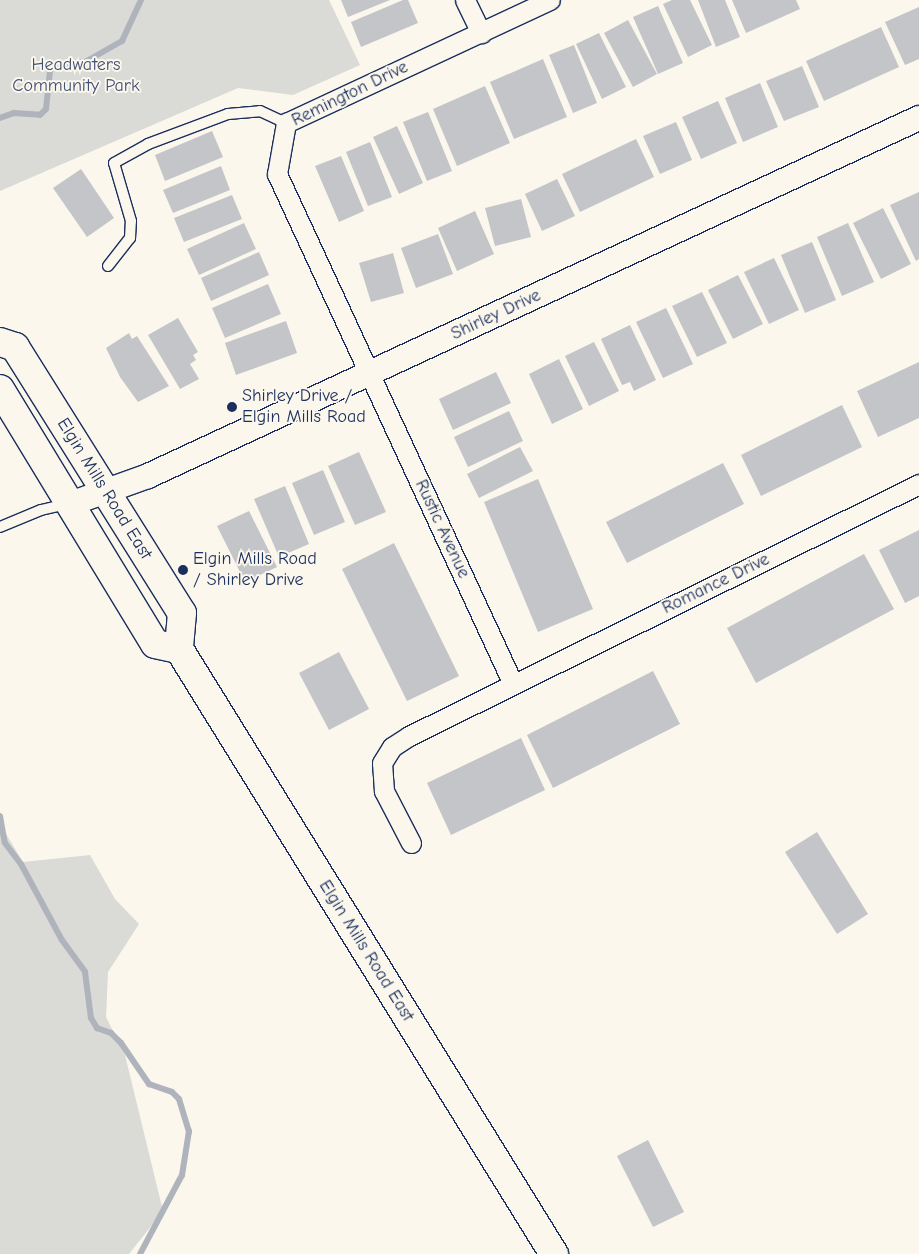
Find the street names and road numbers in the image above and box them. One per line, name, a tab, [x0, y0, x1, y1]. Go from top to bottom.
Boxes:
street label: Remington Drive	[288, 56, 412, 132]
street label: Shirley Drive	[448, 285, 544, 345]
street label: Elgin Mills Road East	[52, 414, 156, 564]
street label: Rustic Avenue	[410, 476, 474, 582]
street label: Romance Drive	[659, 549, 773, 619]
street label: Elgin Mills Road East	[314, 876, 418, 1026]

